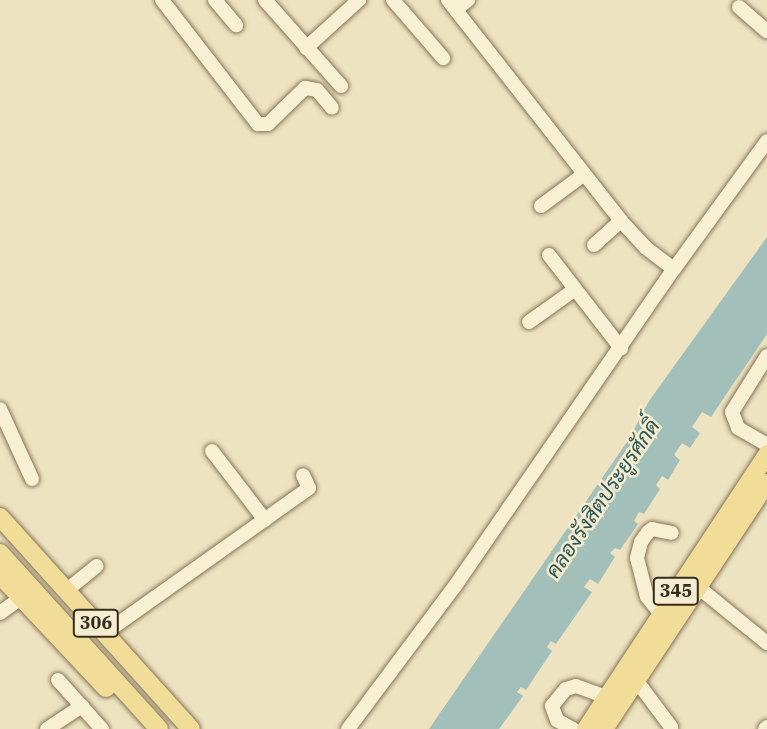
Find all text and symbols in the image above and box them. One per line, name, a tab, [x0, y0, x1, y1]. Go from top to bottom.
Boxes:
water label: คลองรังสิตประยูรศักดิ์	[540, 414, 664, 582]
road number: 345	[652, 576, 700, 606]
road number: 306	[72, 608, 120, 638]

